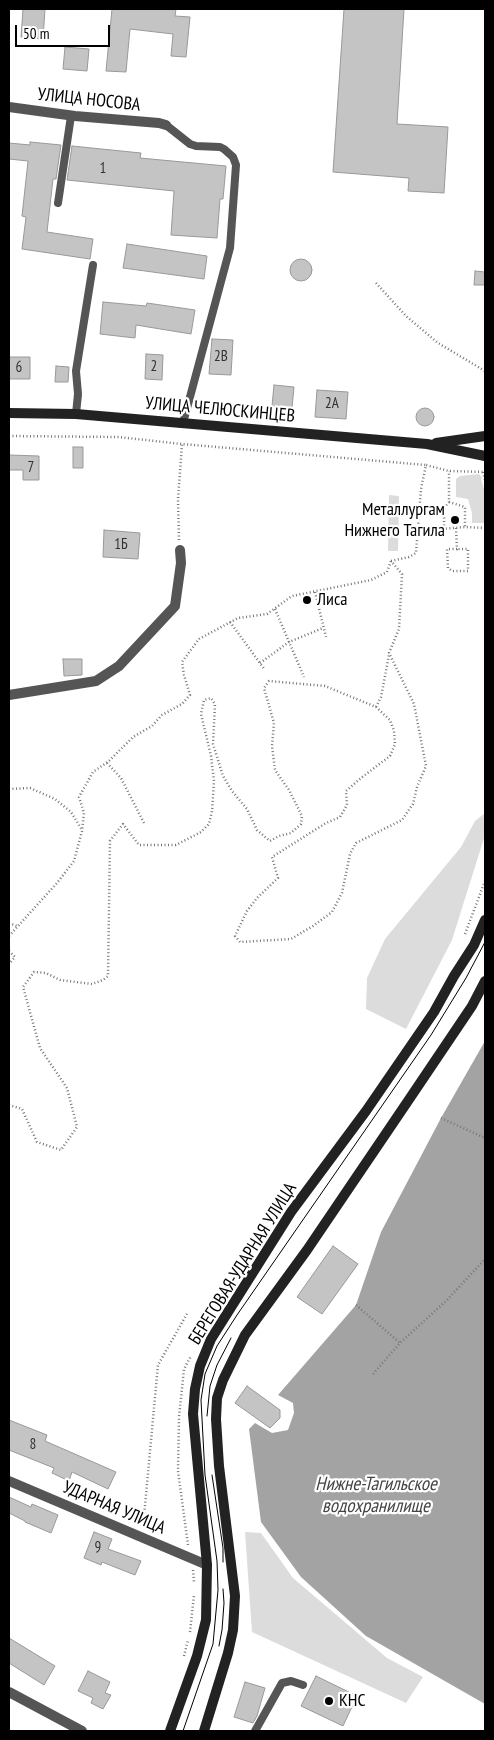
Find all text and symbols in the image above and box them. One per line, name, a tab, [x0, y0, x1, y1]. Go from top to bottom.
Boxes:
scale bar	[18, 15, 112, 47]
text: 50 m	[23, 24, 49, 43]
street label: УЛИЦА НОСОВА	[37, 84, 141, 116]
house number: 1	[100, 160, 106, 178]
house number: 2В	[214, 348, 228, 366]
house number: 2	[151, 358, 157, 376]
house number: 6	[16, 359, 22, 377]
street label: УЛИЦА ЧЕЛЮСКИНЦЕВ	[144, 393, 296, 427]
house number: 2А	[325, 395, 339, 413]
house number: 7	[28, 459, 34, 477]
place label: Металлургам Нижнего Тагила	[344, 499, 445, 542]
marker: Металлургам Нижнего Тагила	[449, 514, 461, 526]
house number: 1Б	[114, 536, 128, 554]
place label: Лиса	[317, 589, 348, 611]
marker: Лиса	[301, 594, 313, 606]
street label: БЕРЕГОВАЯ-УДАРНАЯ УЛИЦА	[184, 1179, 302, 1349]
house number: 8	[30, 1436, 36, 1454]
water label: Нижне-Тагильское водохранилище	[315, 1474, 437, 1518]
street label: УДАРНАЯ УЛИЦА	[59, 1477, 169, 1539]
house number: 9	[95, 1539, 101, 1557]
place label: КНС	[339, 1690, 366, 1712]
marker: КНС	[323, 1695, 335, 1707]

